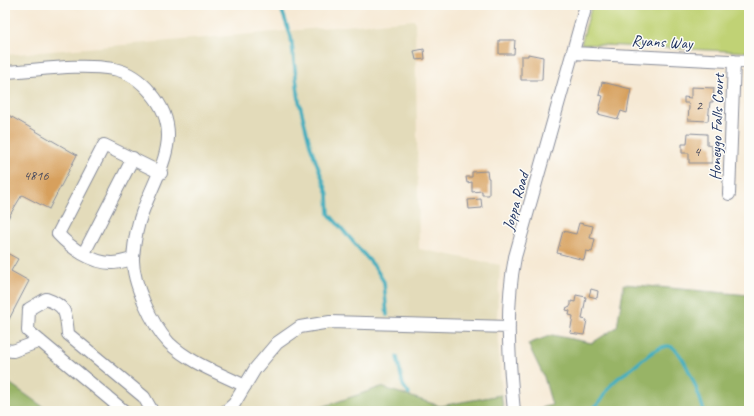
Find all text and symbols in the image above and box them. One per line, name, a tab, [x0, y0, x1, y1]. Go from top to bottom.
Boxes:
street label: Ryans Way	[631, 30, 694, 54]
street label: Honeygo Falls Court	[705, 72, 729, 181]
house number: 2	[696, 97, 704, 114]
house number: 4	[694, 143, 702, 160]
house number: 4816	[23, 167, 49, 184]
street label: Joppa Road	[498, 167, 535, 234]

